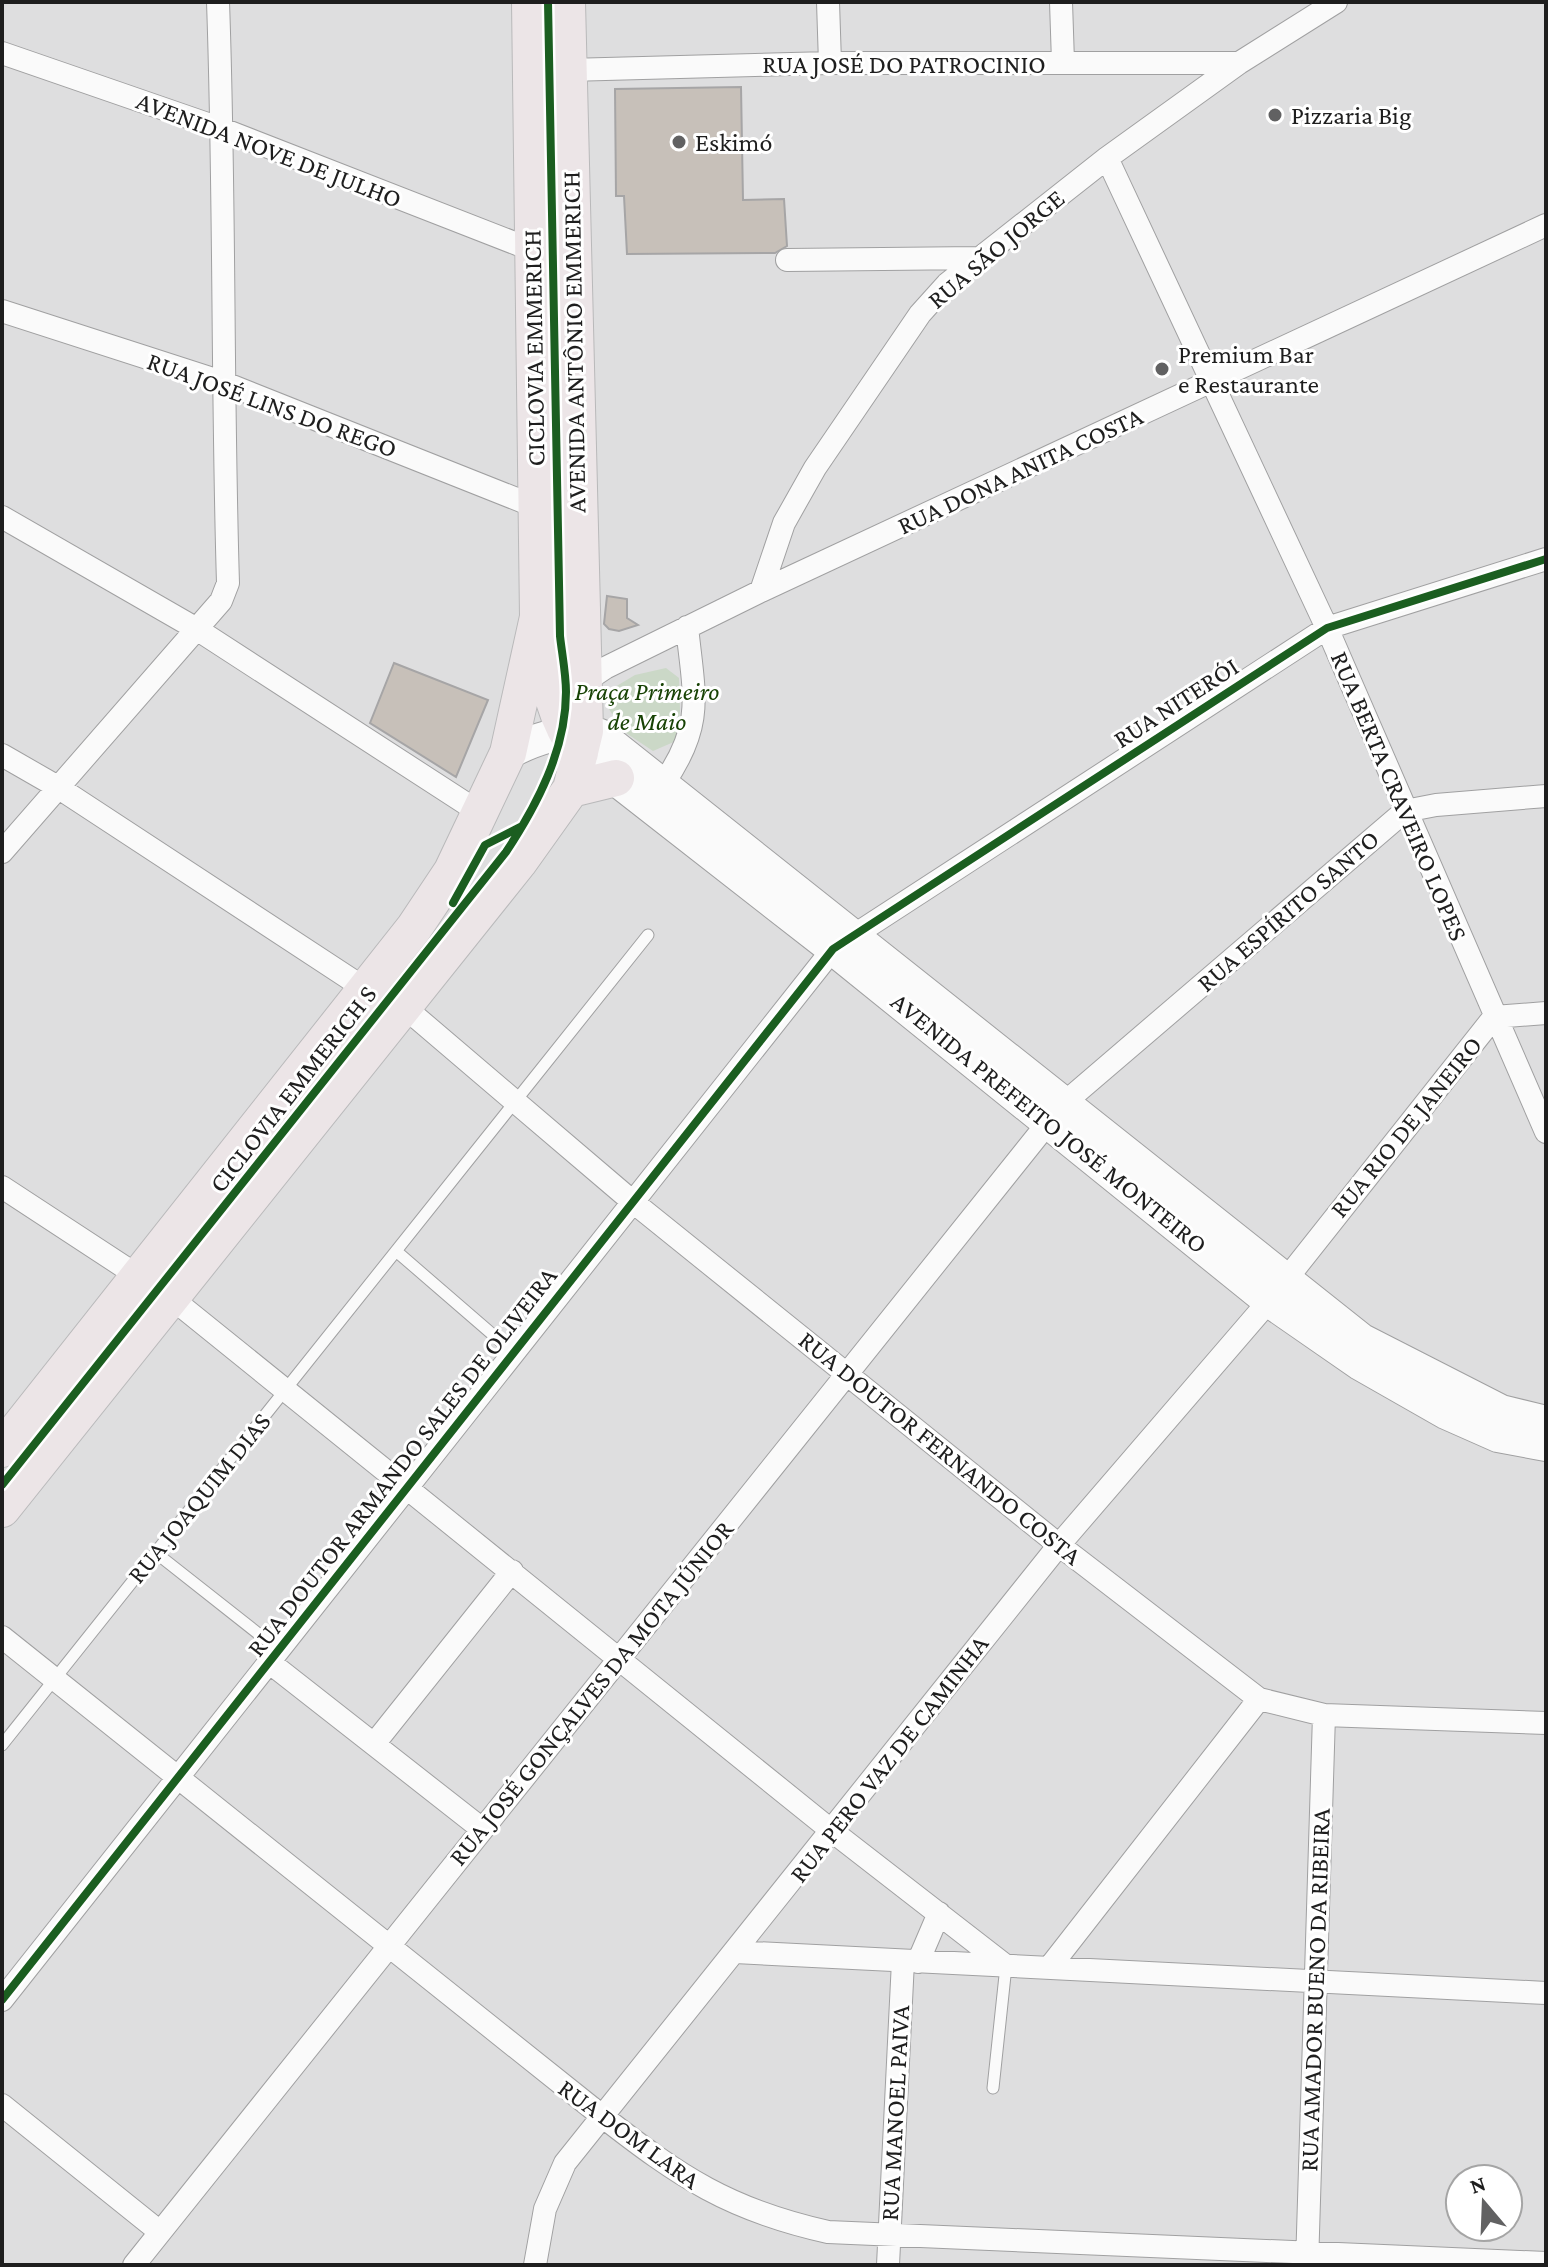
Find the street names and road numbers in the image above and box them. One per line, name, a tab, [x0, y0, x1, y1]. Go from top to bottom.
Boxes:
street label: RUA JOSÉ DO PATROCINIO	[762, 50, 1046, 79]
street label: AVENIDA NOVE DE JULHO	[132, 86, 406, 214]
street label: AVENIDA ANTÔNIO EMMERICH	[557, 171, 591, 513]
street label: RUA SÃO JORGE	[922, 183, 1070, 315]
street label: CICLOVIA EMMERICH	[517, 229, 551, 467]
street label: RUA JOSÉ LINS DO REGO	[143, 346, 401, 464]
street label: RUA DONA ANITA COSTA	[893, 401, 1147, 541]
street label: RUA BERTA CRAVEIRO LOPES	[1325, 647, 1473, 945]
street label: RUA NITERÓI	[1108, 652, 1244, 754]
street label: RUA ESPÍRITO SANTO	[1191, 824, 1385, 998]
street label: CICLOVIA EMMERICH S	[203, 980, 383, 1198]
street label: AVENIDA PREFEITO JOSÉ MONTEIRO	[885, 987, 1213, 1259]
street label: RUA RIO DE JANEIRO	[1324, 1031, 1488, 1223]
street label: RUA DOUTOR ARMANDO SALES DE OLIVEIRA	[241, 1262, 563, 1662]
street label: RUA DOUTOR FERNANDO COSTA	[793, 1325, 1087, 1571]
street label: RUA JOAQUIM DIAS	[121, 1407, 277, 1589]
street label: RUA JOSÉ GONÇALVES DA MOTA JÚNIOR	[443, 1514, 740, 1871]
street label: RUA PERO VAZ DE CAMINHA	[784, 1630, 995, 1888]
street label: RUA AMADOR BUENO DA RIBEIRA	[1294, 1808, 1336, 2172]
street label: RUA MANOEL PAIVA	[875, 2004, 915, 2222]
street label: RUA DOM LARA	[553, 2073, 705, 2195]

